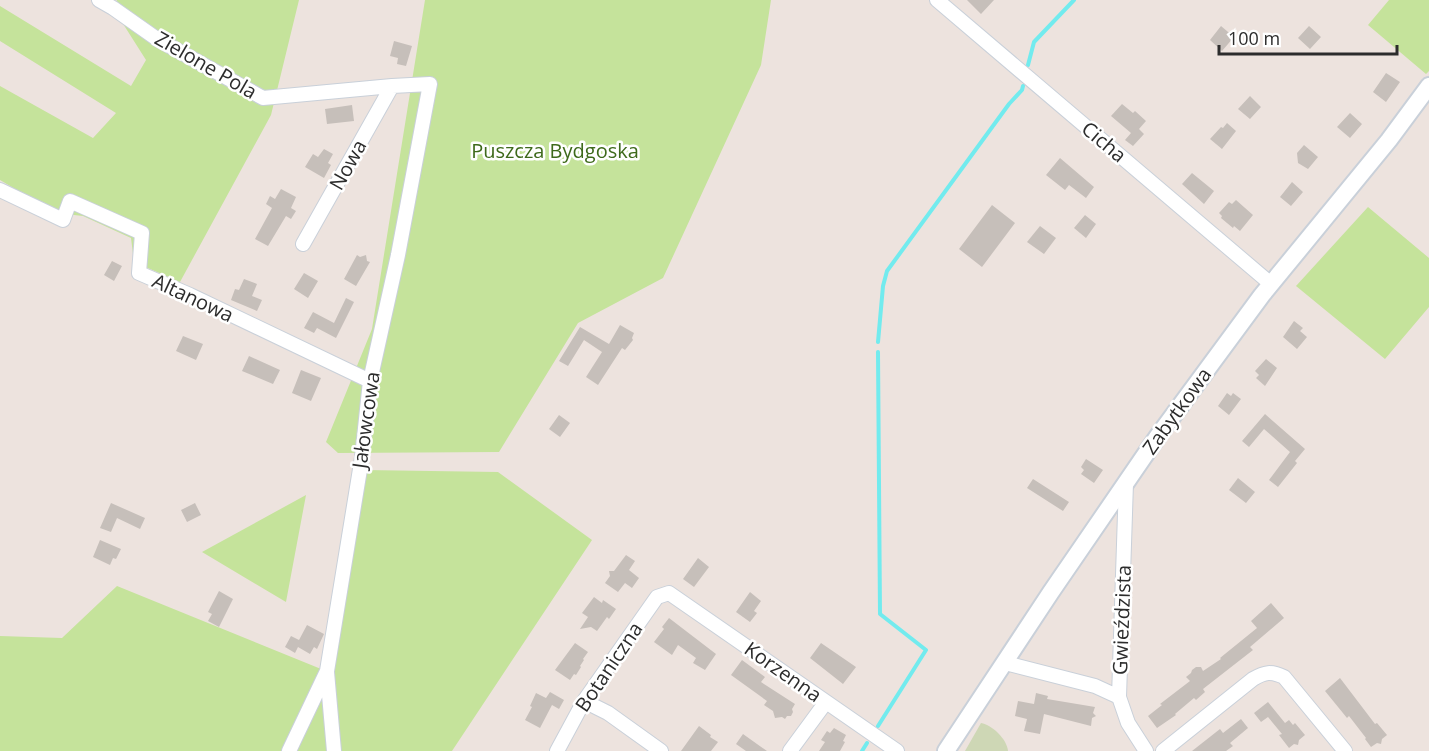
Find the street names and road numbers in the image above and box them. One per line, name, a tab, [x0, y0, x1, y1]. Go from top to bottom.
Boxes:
street label: Zielone Pola	[150, 24, 262, 105]
street label: Cicha	[1076, 115, 1132, 168]
street label: Nowa	[323, 135, 372, 195]
street label: Altanowa	[148, 267, 238, 328]
street label: Zabytkowa	[1136, 362, 1217, 460]
street label: Jałowcowa	[345, 370, 386, 472]
street label: Gwieździsta	[1106, 564, 1137, 675]
street label: Botaniczna	[569, 617, 649, 717]
street label: Korzenna	[739, 635, 827, 708]

